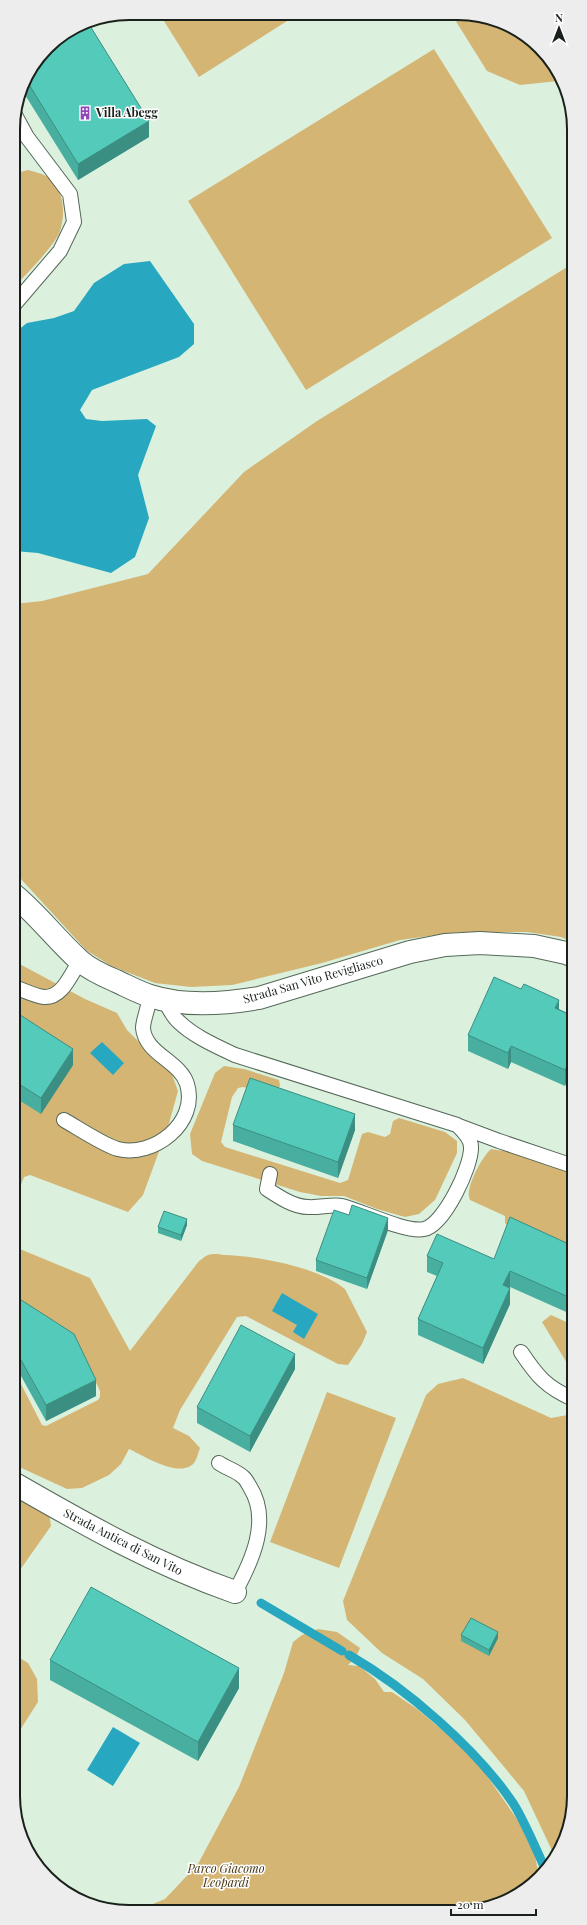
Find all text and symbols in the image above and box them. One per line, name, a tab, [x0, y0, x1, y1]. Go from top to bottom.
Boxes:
north arrow	[539, 8, 579, 48]
text: N	[555, 10, 563, 25]
place label: Villa Abegg	[95, 104, 158, 120]
building icon: Villa Abegg	[77, 105, 93, 121]
street label: Strada San Vito Revigliasco	[241, 951, 385, 1007]
street label: Strada Antica di San Vito	[61, 1504, 186, 1578]
park label: Parco Giacomo Leopardi	[186, 1860, 265, 1890]
scale bar	[451, 1891, 536, 1917]
text: 20 m	[457, 1896, 484, 1912]

